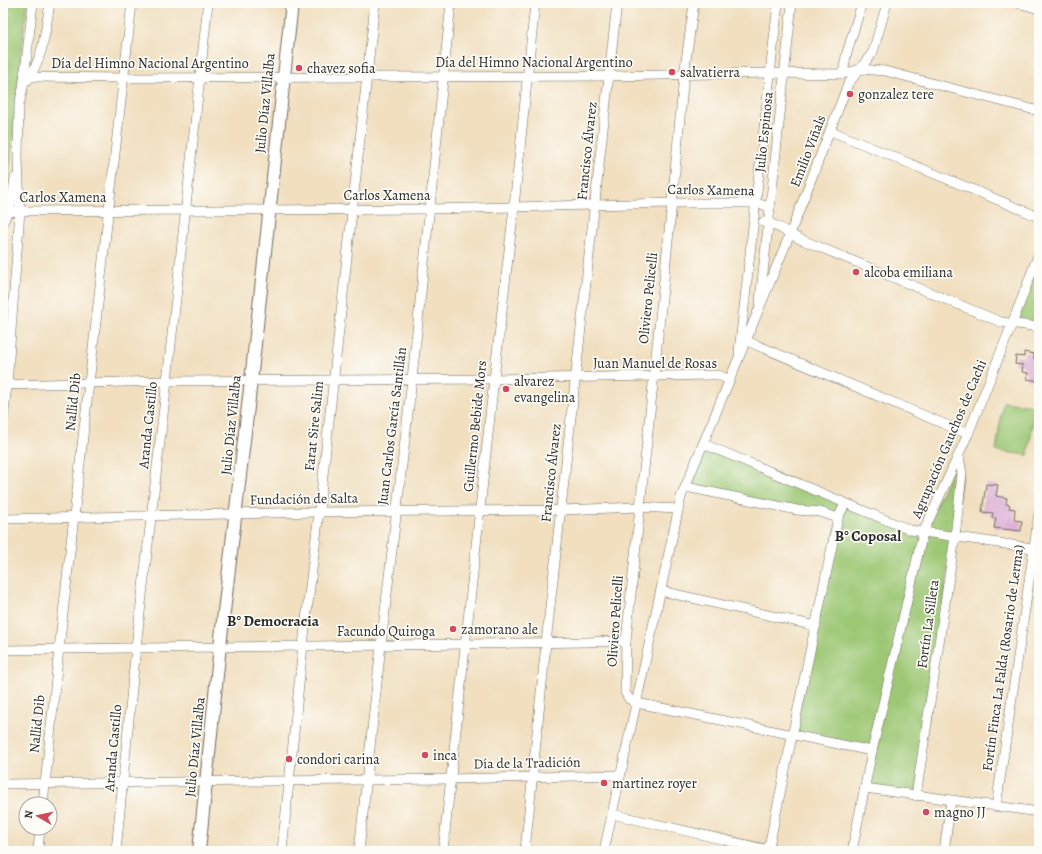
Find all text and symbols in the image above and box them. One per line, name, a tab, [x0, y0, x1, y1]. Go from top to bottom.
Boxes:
street label: Julio Díaz Villalba	[250, 51, 280, 154]
street label: Día del Himno Nacional Argentino	[435, 53, 633, 72]
street label: Día del Himno Nacional Argentino	[51, 54, 249, 73]
place label: chavez sofia	[307, 59, 376, 78]
marker: chavez sofia	[294, 63, 304, 73]
place label: salvatierra	[680, 63, 741, 82]
marker: salvatierra	[667, 67, 677, 77]
place label: gonzalez tere	[858, 85, 934, 104]
marker: gonzalez tere	[845, 89, 855, 99]
street label: Julio Espinosa	[750, 90, 778, 173]
street label: Francisco Álvarez	[572, 101, 602, 201]
street label: Emilio Viñals	[786, 112, 830, 190]
street label: Carlos Xamena	[667, 180, 755, 200]
street label: Carlos Xamena	[343, 186, 431, 205]
street label: Carlos Xamena	[19, 188, 107, 207]
street label: Oliviero Pelicelli	[634, 251, 662, 345]
place label: alcoba emiliana	[864, 263, 953, 282]
marker: alcoba emiliana	[851, 267, 861, 277]
street label: Juan Carlos García Santillán	[373, 346, 411, 506]
street label: Juan Manuel de Rosas	[593, 354, 717, 373]
street label: Agrupación Gauchos de Cachi	[907, 357, 991, 522]
street label: Guillermo Bebide Mors	[459, 359, 491, 493]
street label: Nallid Dib	[61, 372, 85, 432]
place label: alvarez evangelina	[514, 372, 576, 407]
street label: Julio Díaz Villalba	[216, 373, 246, 476]
street label: Farat Sire Salim	[300, 380, 328, 472]
street label: Aranda Castillo	[134, 381, 162, 470]
marker: alvarez evangelina	[501, 384, 511, 394]
street label: Francisco Álvarez	[536, 423, 566, 523]
street label: Fundación de Salta	[250, 489, 359, 509]
district label: B° Coposal	[835, 526, 901, 546]
street label: Fortín Finca La Falda (Rosario de Lerma)	[978, 543, 1028, 773]
street label: Oliviero Pelicelli	[602, 574, 628, 668]
street label: Fortín La Silleta	[912, 578, 944, 670]
district label: B° Democracia	[227, 611, 320, 631]
place label: zamorano ale	[461, 620, 538, 639]
street label: Facundo Quiroga	[337, 622, 436, 641]
marker: zamorano ale	[448, 624, 458, 634]
street label: Nallid Dib	[25, 694, 49, 754]
street label: Julio Díaz Villalba	[180, 695, 210, 798]
street label: Aranda Castillo	[100, 704, 126, 793]
place label: inca	[433, 746, 457, 765]
place label: condori carina	[297, 750, 380, 769]
marker: inca	[420, 750, 430, 760]
street label: Día de la Tradición	[473, 753, 581, 773]
marker: condori carina	[284, 754, 294, 764]
place label: martinez royer	[612, 774, 698, 793]
marker: martinez royer	[599, 778, 609, 788]
north arrow	[18, 796, 58, 836]
place label: magno JJ	[934, 803, 986, 822]
marker: magno JJ	[921, 807, 931, 817]
text: N	[21, 809, 37, 820]

